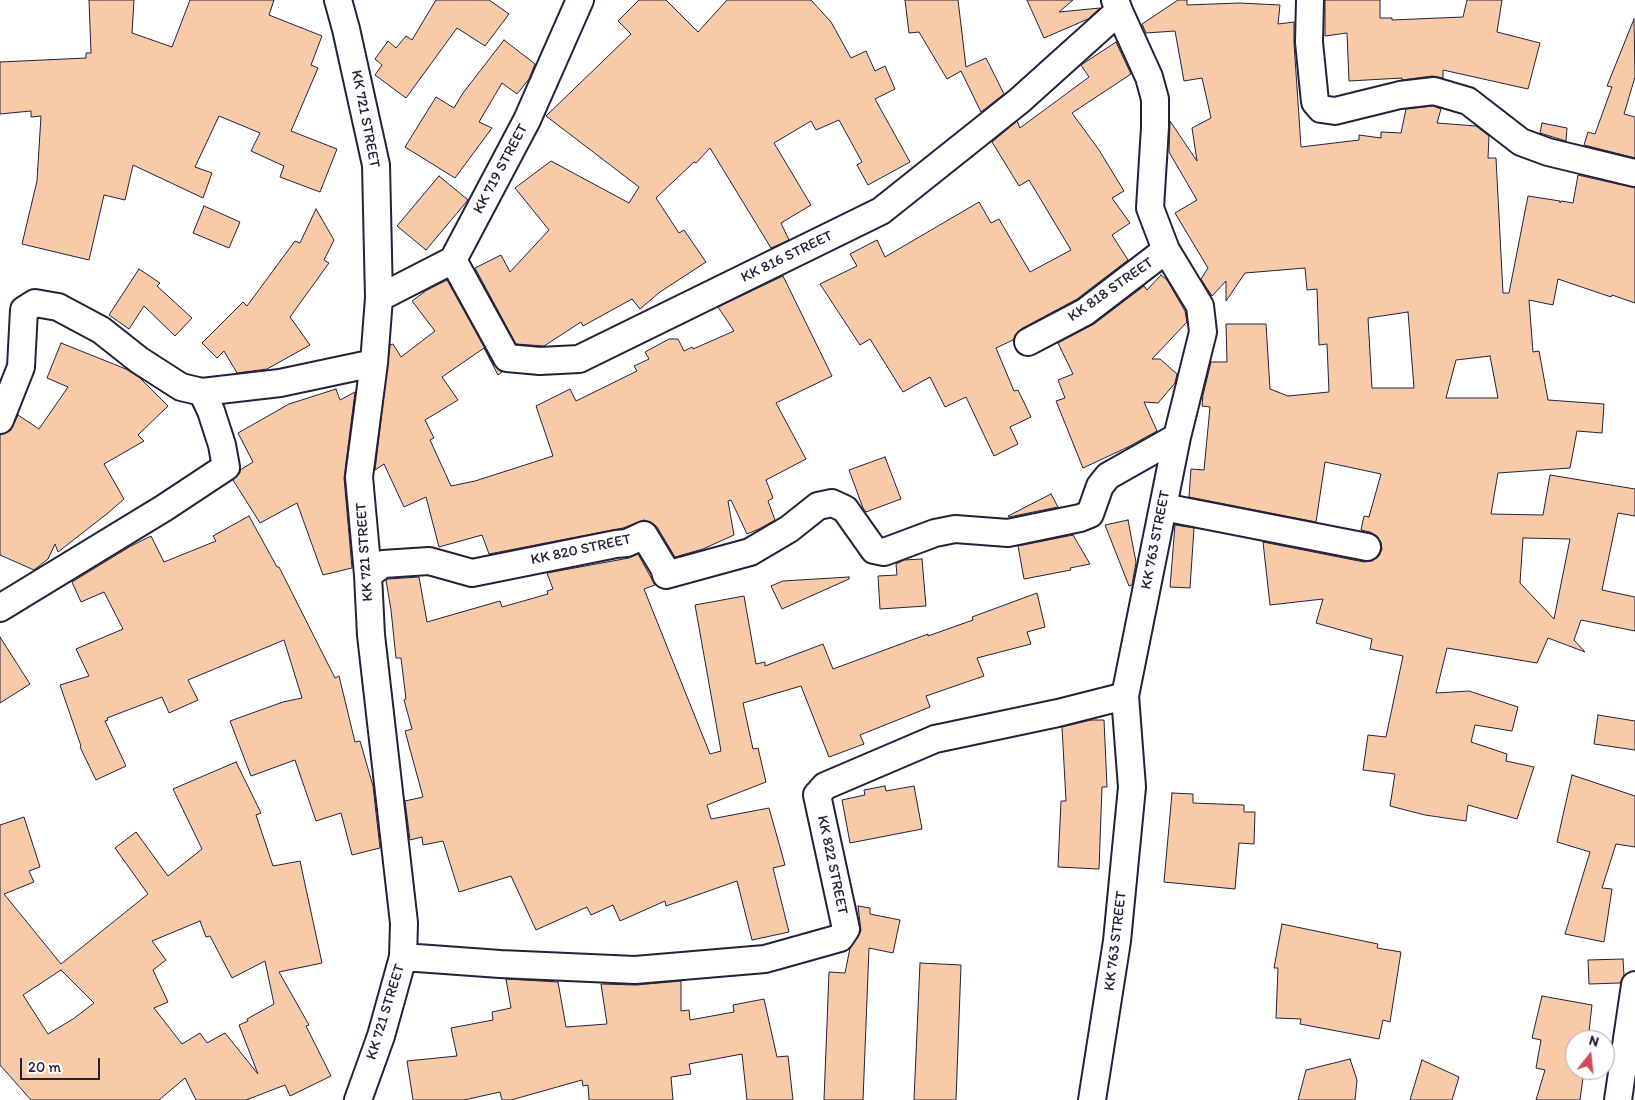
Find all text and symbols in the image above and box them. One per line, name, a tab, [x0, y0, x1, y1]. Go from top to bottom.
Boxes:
street label: KK 721 STREET	[347, 69, 383, 169]
street label: KK 719 STREET	[470, 121, 532, 217]
street label: KK 816 STREET	[738, 227, 836, 287]
street label: KK 818 STREET	[1065, 254, 1157, 326]
street label: KK 763 STREET	[1138, 489, 1174, 591]
street label: KK 721 STREET	[353, 502, 377, 602]
street label: KK 820 STREET	[529, 531, 633, 569]
street label: KK 822 STREET	[813, 814, 851, 916]
street label: KK 763 STREET	[1101, 890, 1131, 992]
street label: KK 721 STREET	[363, 962, 409, 1062]
north arrow	[1565, 1030, 1615, 1080]
text: N	[1587, 1032, 1601, 1051]
scale bar	[22, 1048, 102, 1080]
text: 20 m	[28, 1058, 61, 1076]

